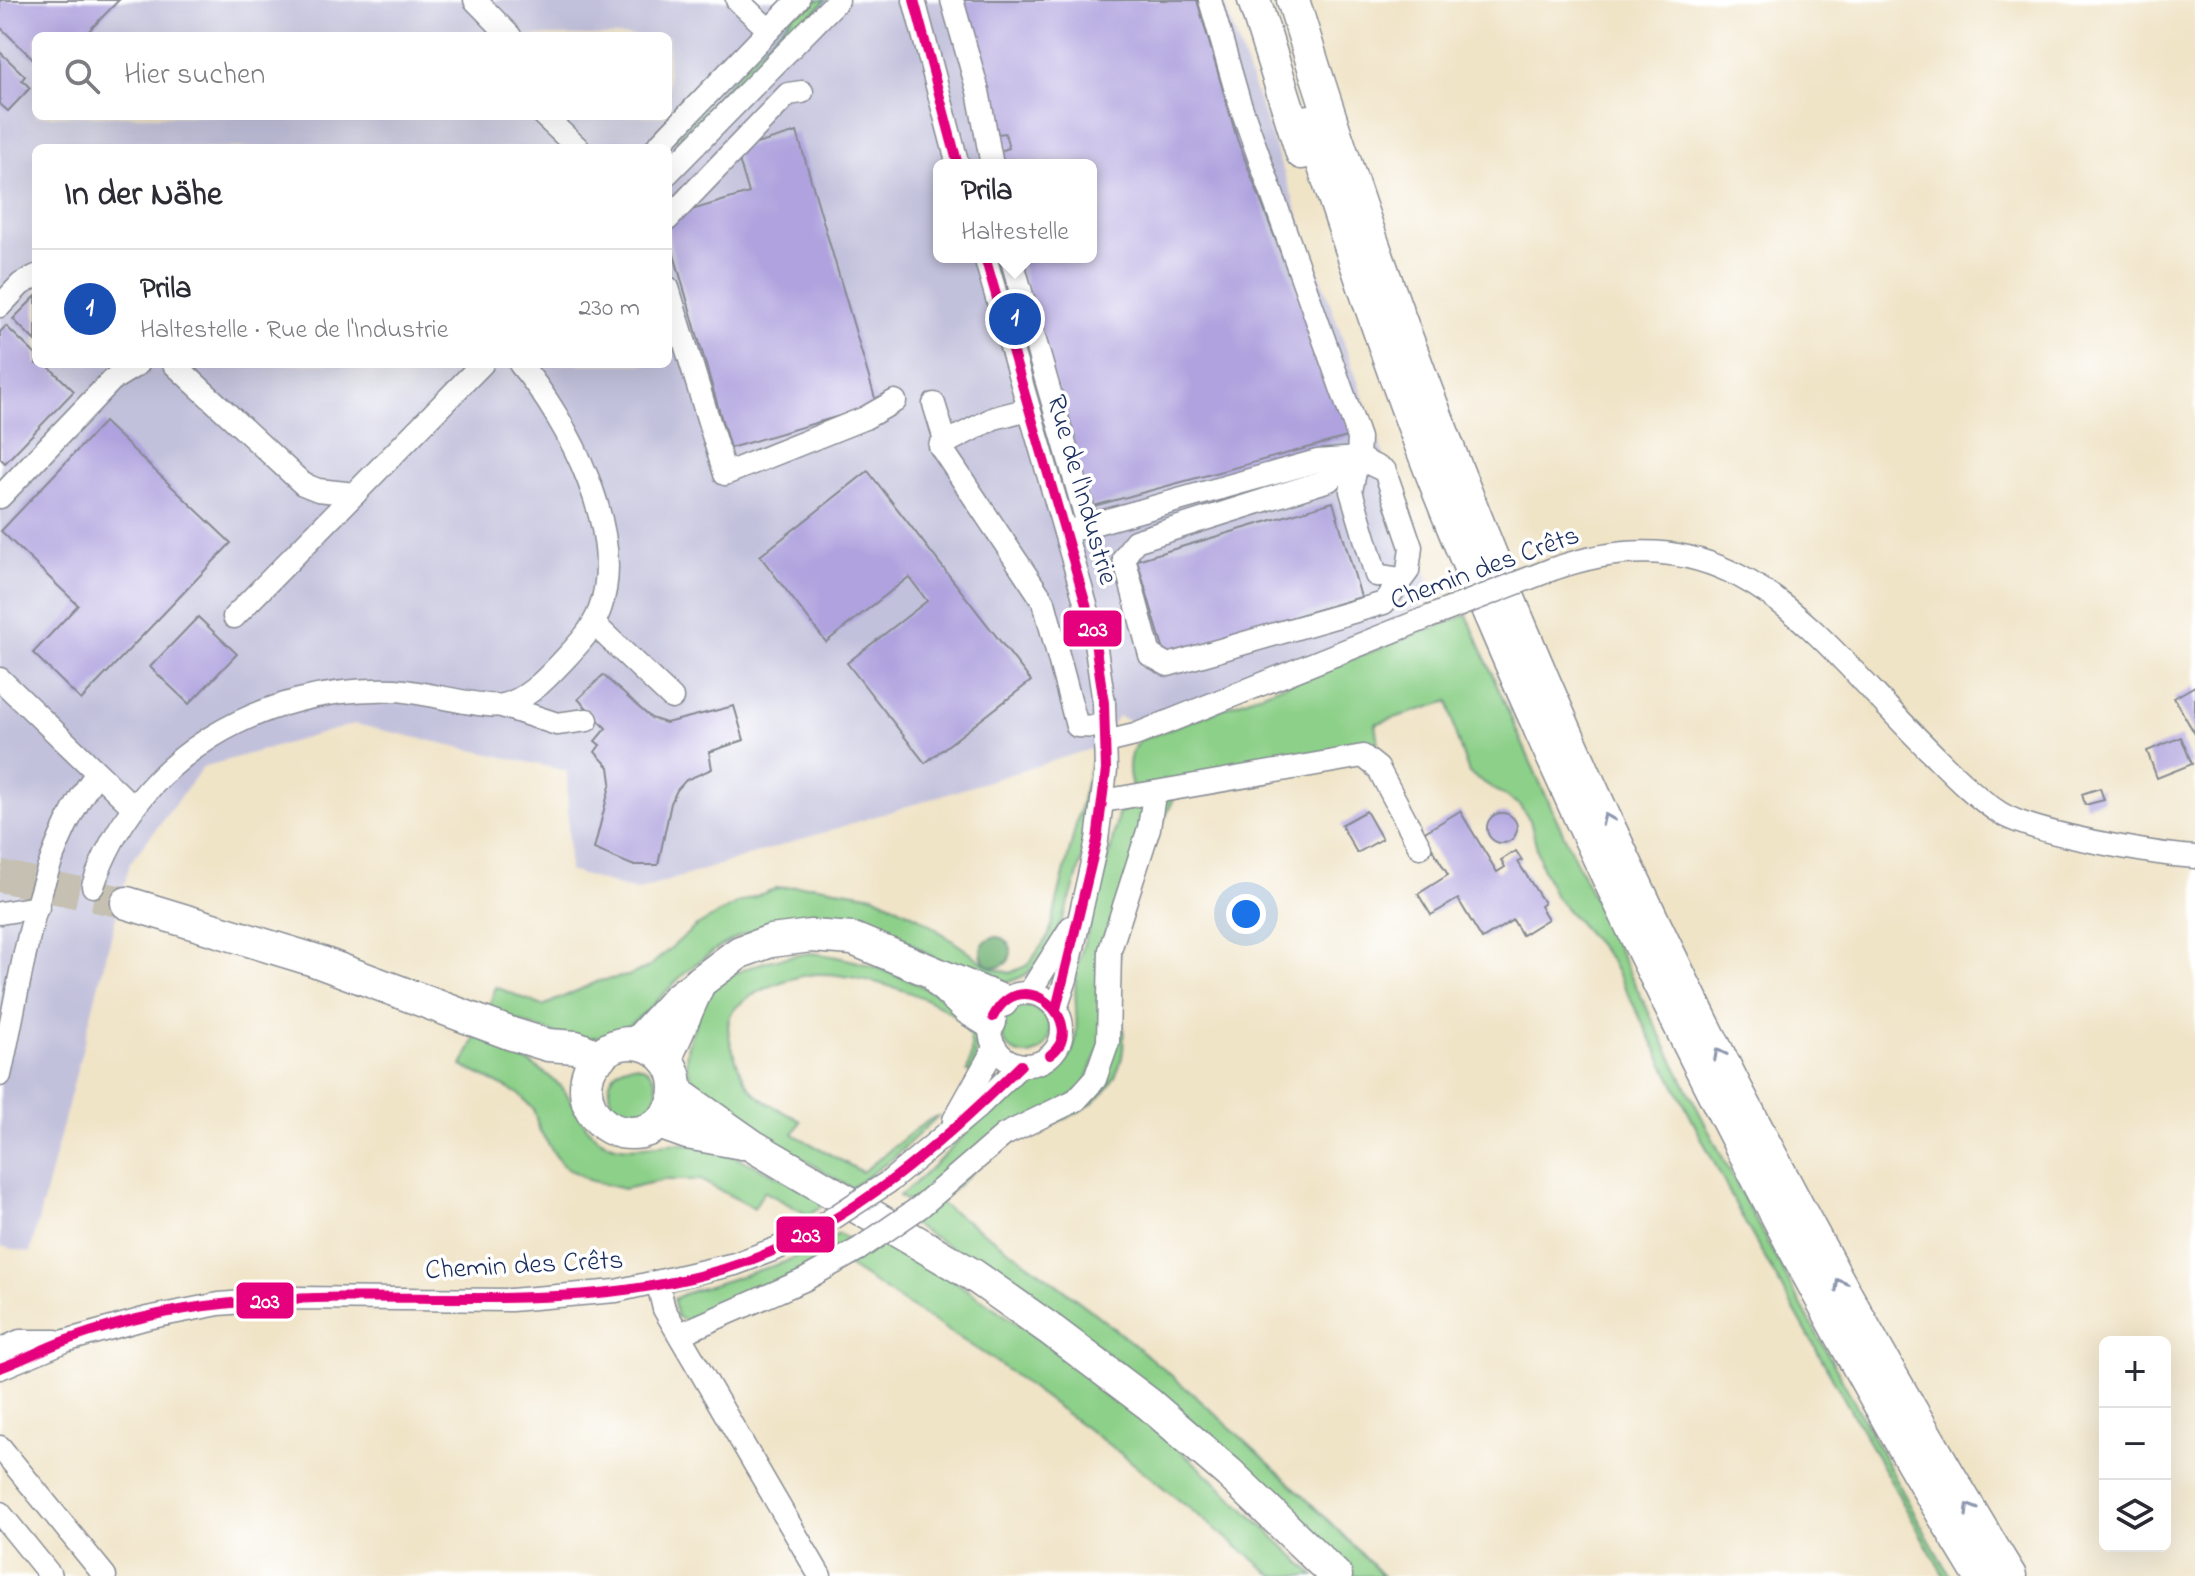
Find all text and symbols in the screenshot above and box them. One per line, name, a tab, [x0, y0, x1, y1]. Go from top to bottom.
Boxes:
search box	[32, 32, 672, 120]
icon: search	[60, 54, 104, 98]
text: Hier suchen	[124, 54, 265, 98]
popup	[933, 159, 1097, 263]
text: Prila	[961, 170, 1013, 214]
text: In der Nähe	[64, 171, 222, 221]
text: Haltestelle	[961, 214, 1069, 252]
text: Prila	[140, 268, 192, 312]
pin: 1	[989, 289, 1041, 349]
text: 1	[86, 290, 94, 328]
text: 230 m	[578, 290, 640, 328]
text: Haltestelle · Rue de l'Industrie	[140, 312, 448, 350]
street label: Rue de l'Industrie	[1034, 390, 1127, 590]
street label: Chemin des Crêts	[1385, 516, 1586, 623]
line badge: 203	[1062, 609, 1123, 648]
text: 203	[1077, 615, 1108, 647]
one-way arrow	[1601, 813, 1617, 828]
your location	[1226, 894, 1266, 934]
one-way arrow	[1713, 1048, 1729, 1062]
line badge: 203	[775, 1215, 836, 1254]
text: 203	[790, 1221, 821, 1253]
street label: Chemin des Crêts	[424, 1241, 624, 1292]
one-way arrow	[1834, 1278, 1850, 1293]
line badge: 203	[235, 1281, 295, 1320]
text: 203	[249, 1287, 280, 1319]
map controls	[2099, 1336, 2171, 1552]
button: +	[2099, 1336, 2171, 1408]
button: −	[2099, 1408, 2171, 1480]
button: layers	[2099, 1480, 2171, 1552]
one-way arrow	[1964, 1503, 1980, 1518]

